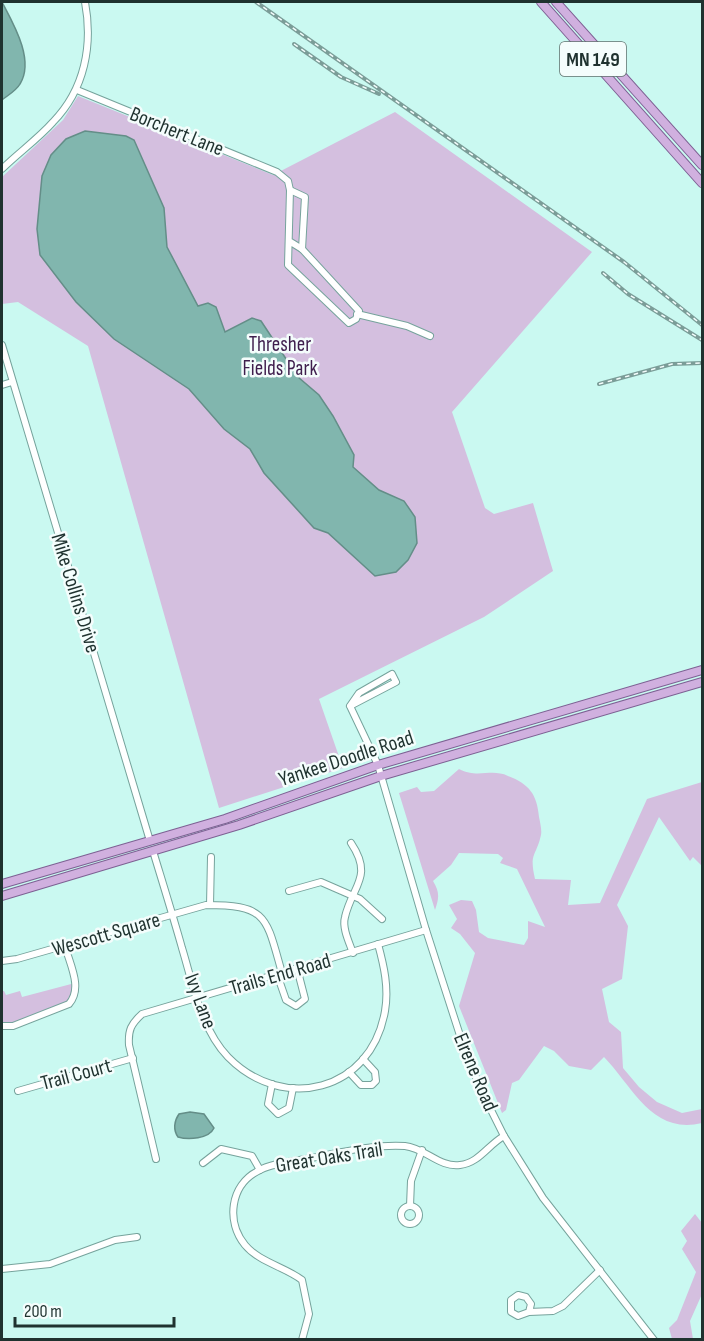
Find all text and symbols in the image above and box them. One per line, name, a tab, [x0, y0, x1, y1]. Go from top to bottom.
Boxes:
road number: MN 149	[560, 42, 626, 76]
street label: Borchert Lane	[126, 101, 227, 162]
park label: Thresher Fields Park	[243, 332, 317, 381]
street label: Mike Collins Drive	[46, 531, 105, 656]
street label: Yankee Doodle Road	[276, 725, 417, 792]
street label: Wescott Square	[49, 907, 163, 962]
street label: Trails End Road	[227, 948, 334, 1001]
street label: Ivy Lane	[179, 970, 222, 1032]
street label: Elrene Road	[448, 1029, 503, 1115]
street label: Trail Court	[38, 1053, 114, 1096]
street label: Great Oaks Trail	[274, 1137, 384, 1178]
scale bar	[15, 1290, 174, 1328]
text: 200 m	[24, 1301, 62, 1322]

